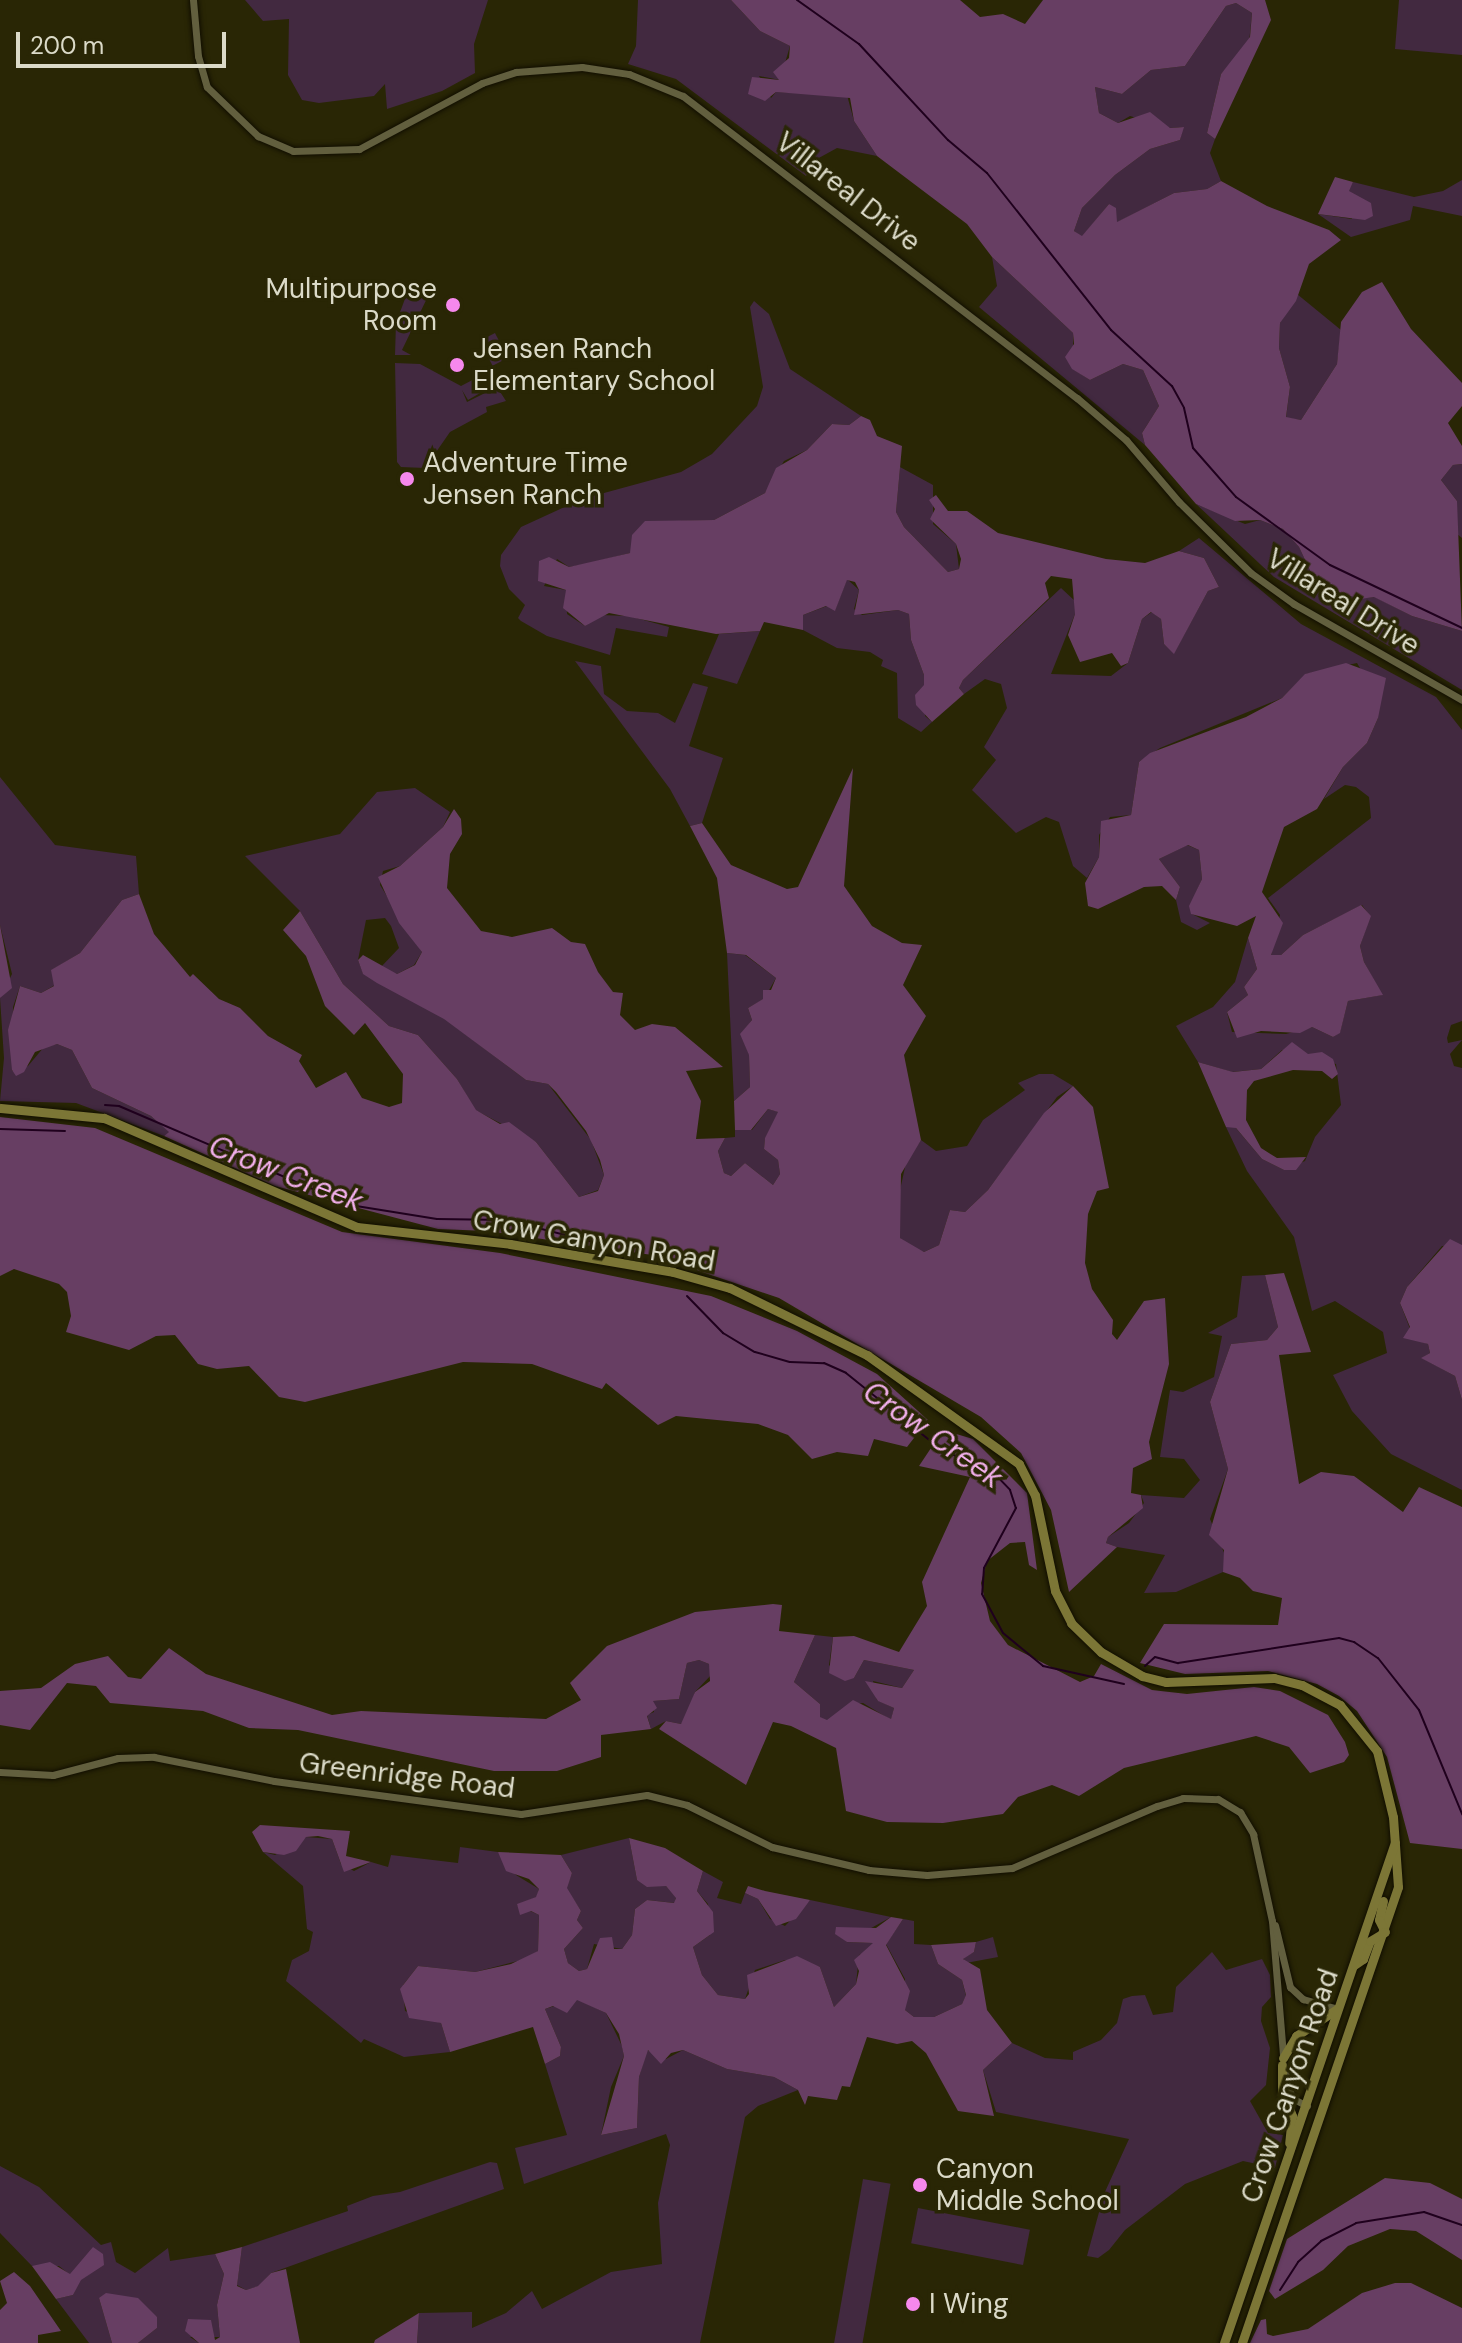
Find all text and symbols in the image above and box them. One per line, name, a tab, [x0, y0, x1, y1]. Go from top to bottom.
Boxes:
scale bar	[20, 16, 230, 66]
text: 200 m	[30, 30, 104, 61]
street label: Villareal Drive	[769, 125, 927, 259]
place label: Multipurpose Room	[265, 272, 437, 338]
marker: Multipurpose Room	[444, 296, 462, 314]
place label: Jensen Ranch Elementary School	[473, 332, 715, 398]
marker: Jensen Ranch Elementary School	[448, 356, 466, 374]
place label: Adventure Time Jensen Ranch	[423, 446, 628, 512]
marker: Adventure Time Jensen Ranch	[398, 470, 416, 488]
street label: Villareal Drive	[1260, 542, 1426, 662]
water label: Crow Creek	[204, 1128, 368, 1220]
street label: Crow Canyon Road	[470, 1203, 718, 1279]
water label: Crow Creek	[856, 1374, 1010, 1496]
street label: Greenridge Road	[297, 1746, 517, 1806]
street label: Crow Canyon Road	[1234, 1965, 1346, 2207]
place label: Canyon Middle School	[936, 2152, 1119, 2218]
marker: Canyon Middle School	[911, 2176, 929, 2194]
place label: I Wing	[929, 2287, 1009, 2321]
marker: I Wing	[904, 2295, 922, 2313]

